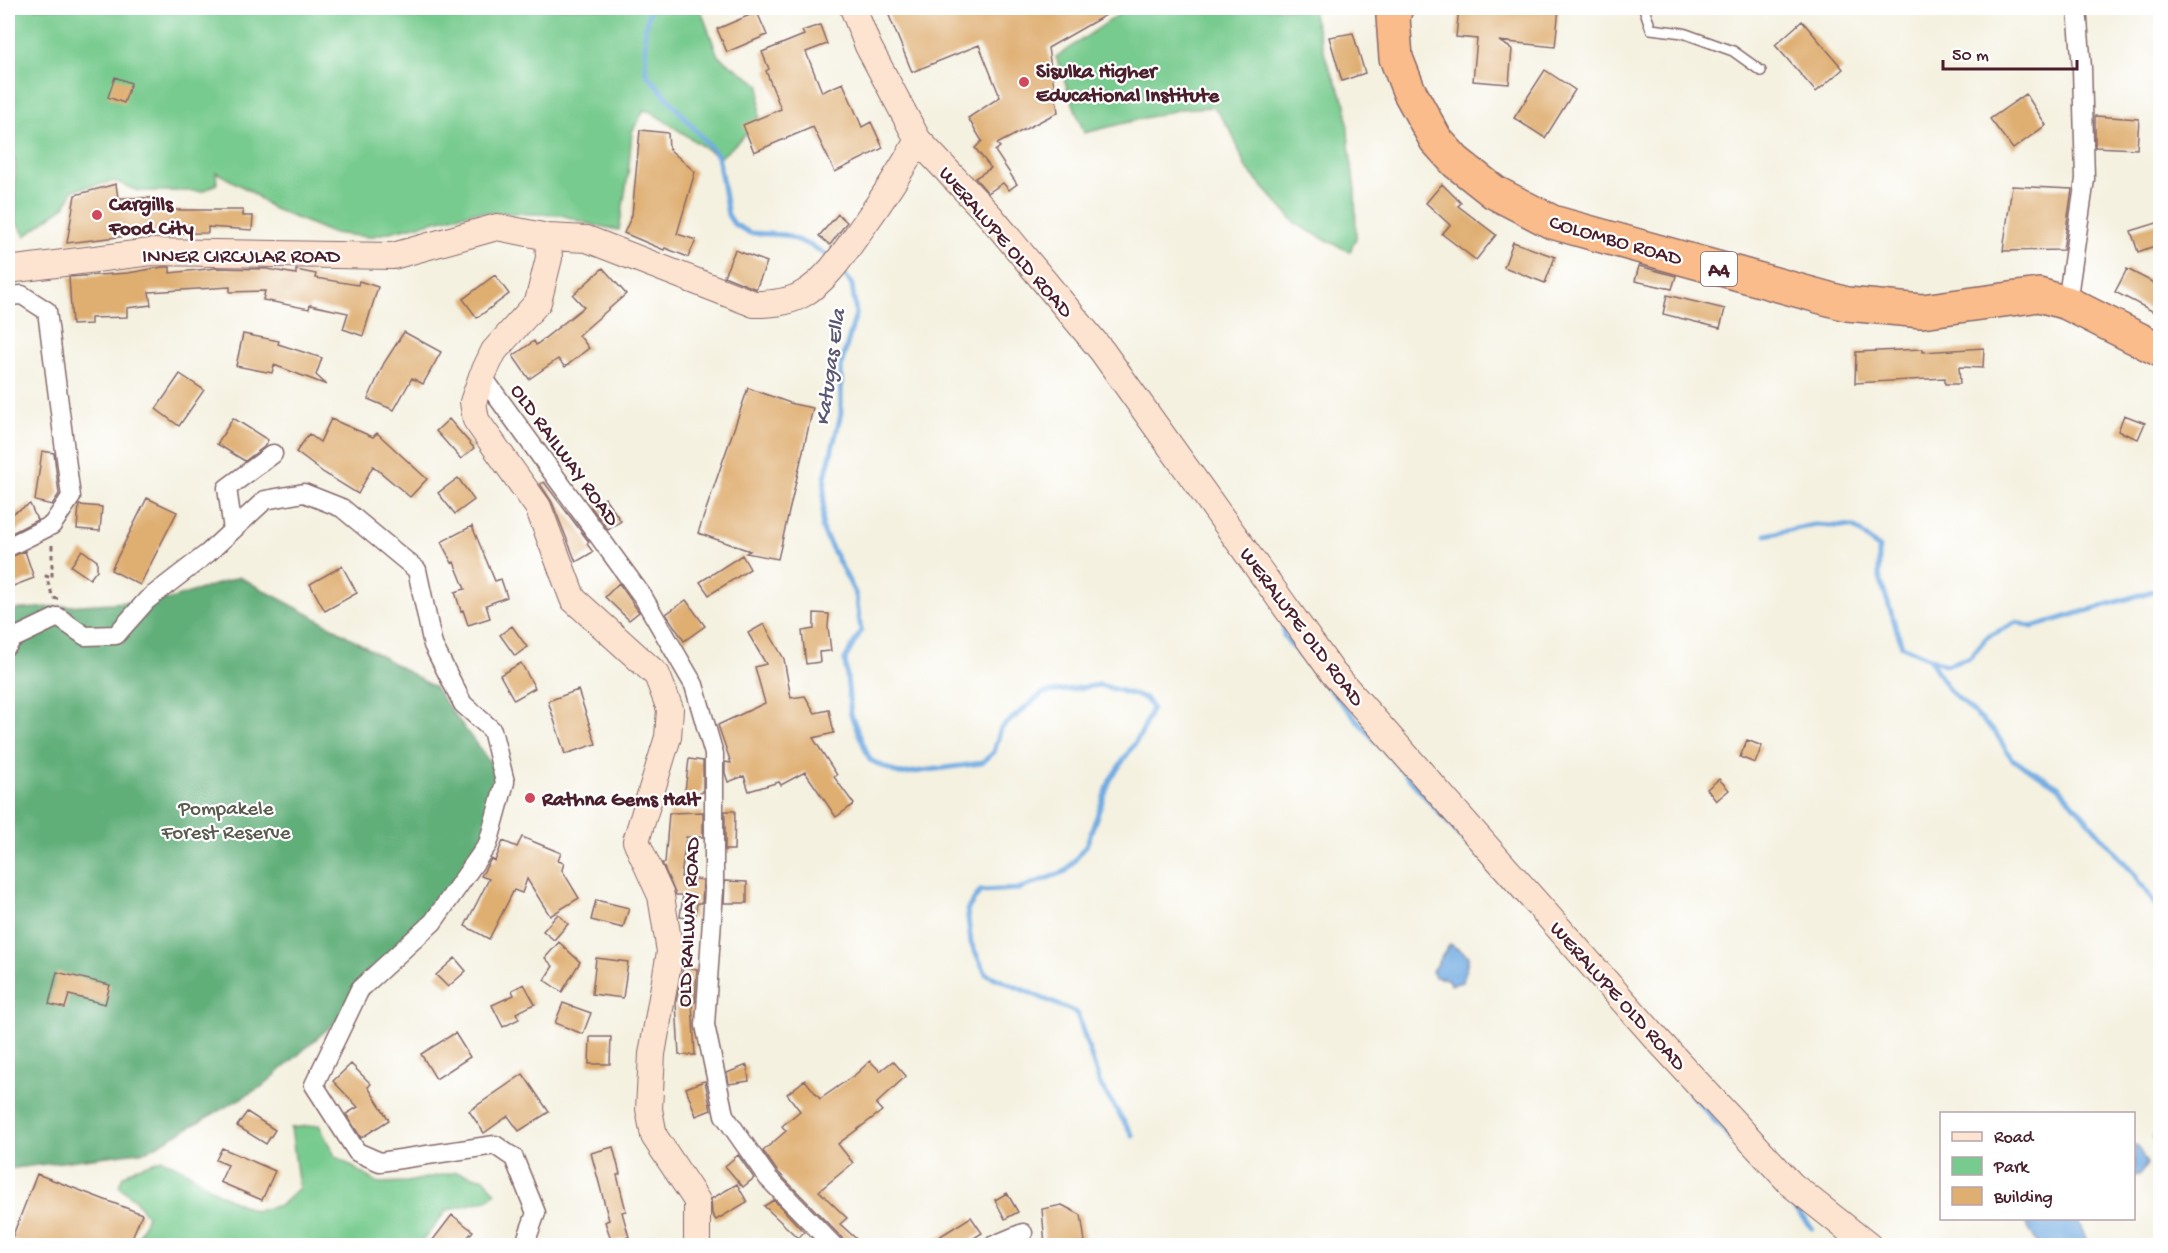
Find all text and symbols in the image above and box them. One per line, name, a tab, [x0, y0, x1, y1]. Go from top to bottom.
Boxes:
scale bar	[1943, 33, 2076, 71]
text: 50 m	[1952, 46, 1989, 67]
place label: Sisulka Higher Educational Institute	[1036, 61, 1220, 110]
marker: Sisulka Higher Educational Institute	[1017, 75, 1031, 89]
street label: WERALUPE OLD ROAD	[932, 162, 1077, 324]
place label: Cargills Food City	[108, 194, 194, 243]
marker: Cargills Food City	[90, 208, 104, 222]
street label: COLOMBO ROAD	[1546, 211, 1685, 273]
street label: INNER CIRCULAR ROAD	[142, 246, 340, 271]
road number: A4	[1701, 252, 1737, 286]
water label: Katugas Ella	[811, 306, 853, 427]
street label: OLD RAILWAY ROAD	[503, 380, 623, 532]
street label: WERALUPE OLD ROAD	[1232, 544, 1368, 713]
place label: Rathna Gems Halt	[541, 789, 702, 814]
marker: Rathna Gems Halt	[523, 791, 537, 805]
park label: Pompakele Forest Reserve	[160, 798, 292, 847]
street label: OLD RAILWAY ROAD	[674, 836, 707, 1008]
street label: WERALUPE OLD ROAD	[1543, 917, 1690, 1077]
legend	[1940, 1112, 2135, 1220]
text: Road	[1994, 1128, 2035, 1149]
text: Park	[1993, 1158, 2030, 1179]
text: Building	[1993, 1188, 2053, 1209]

